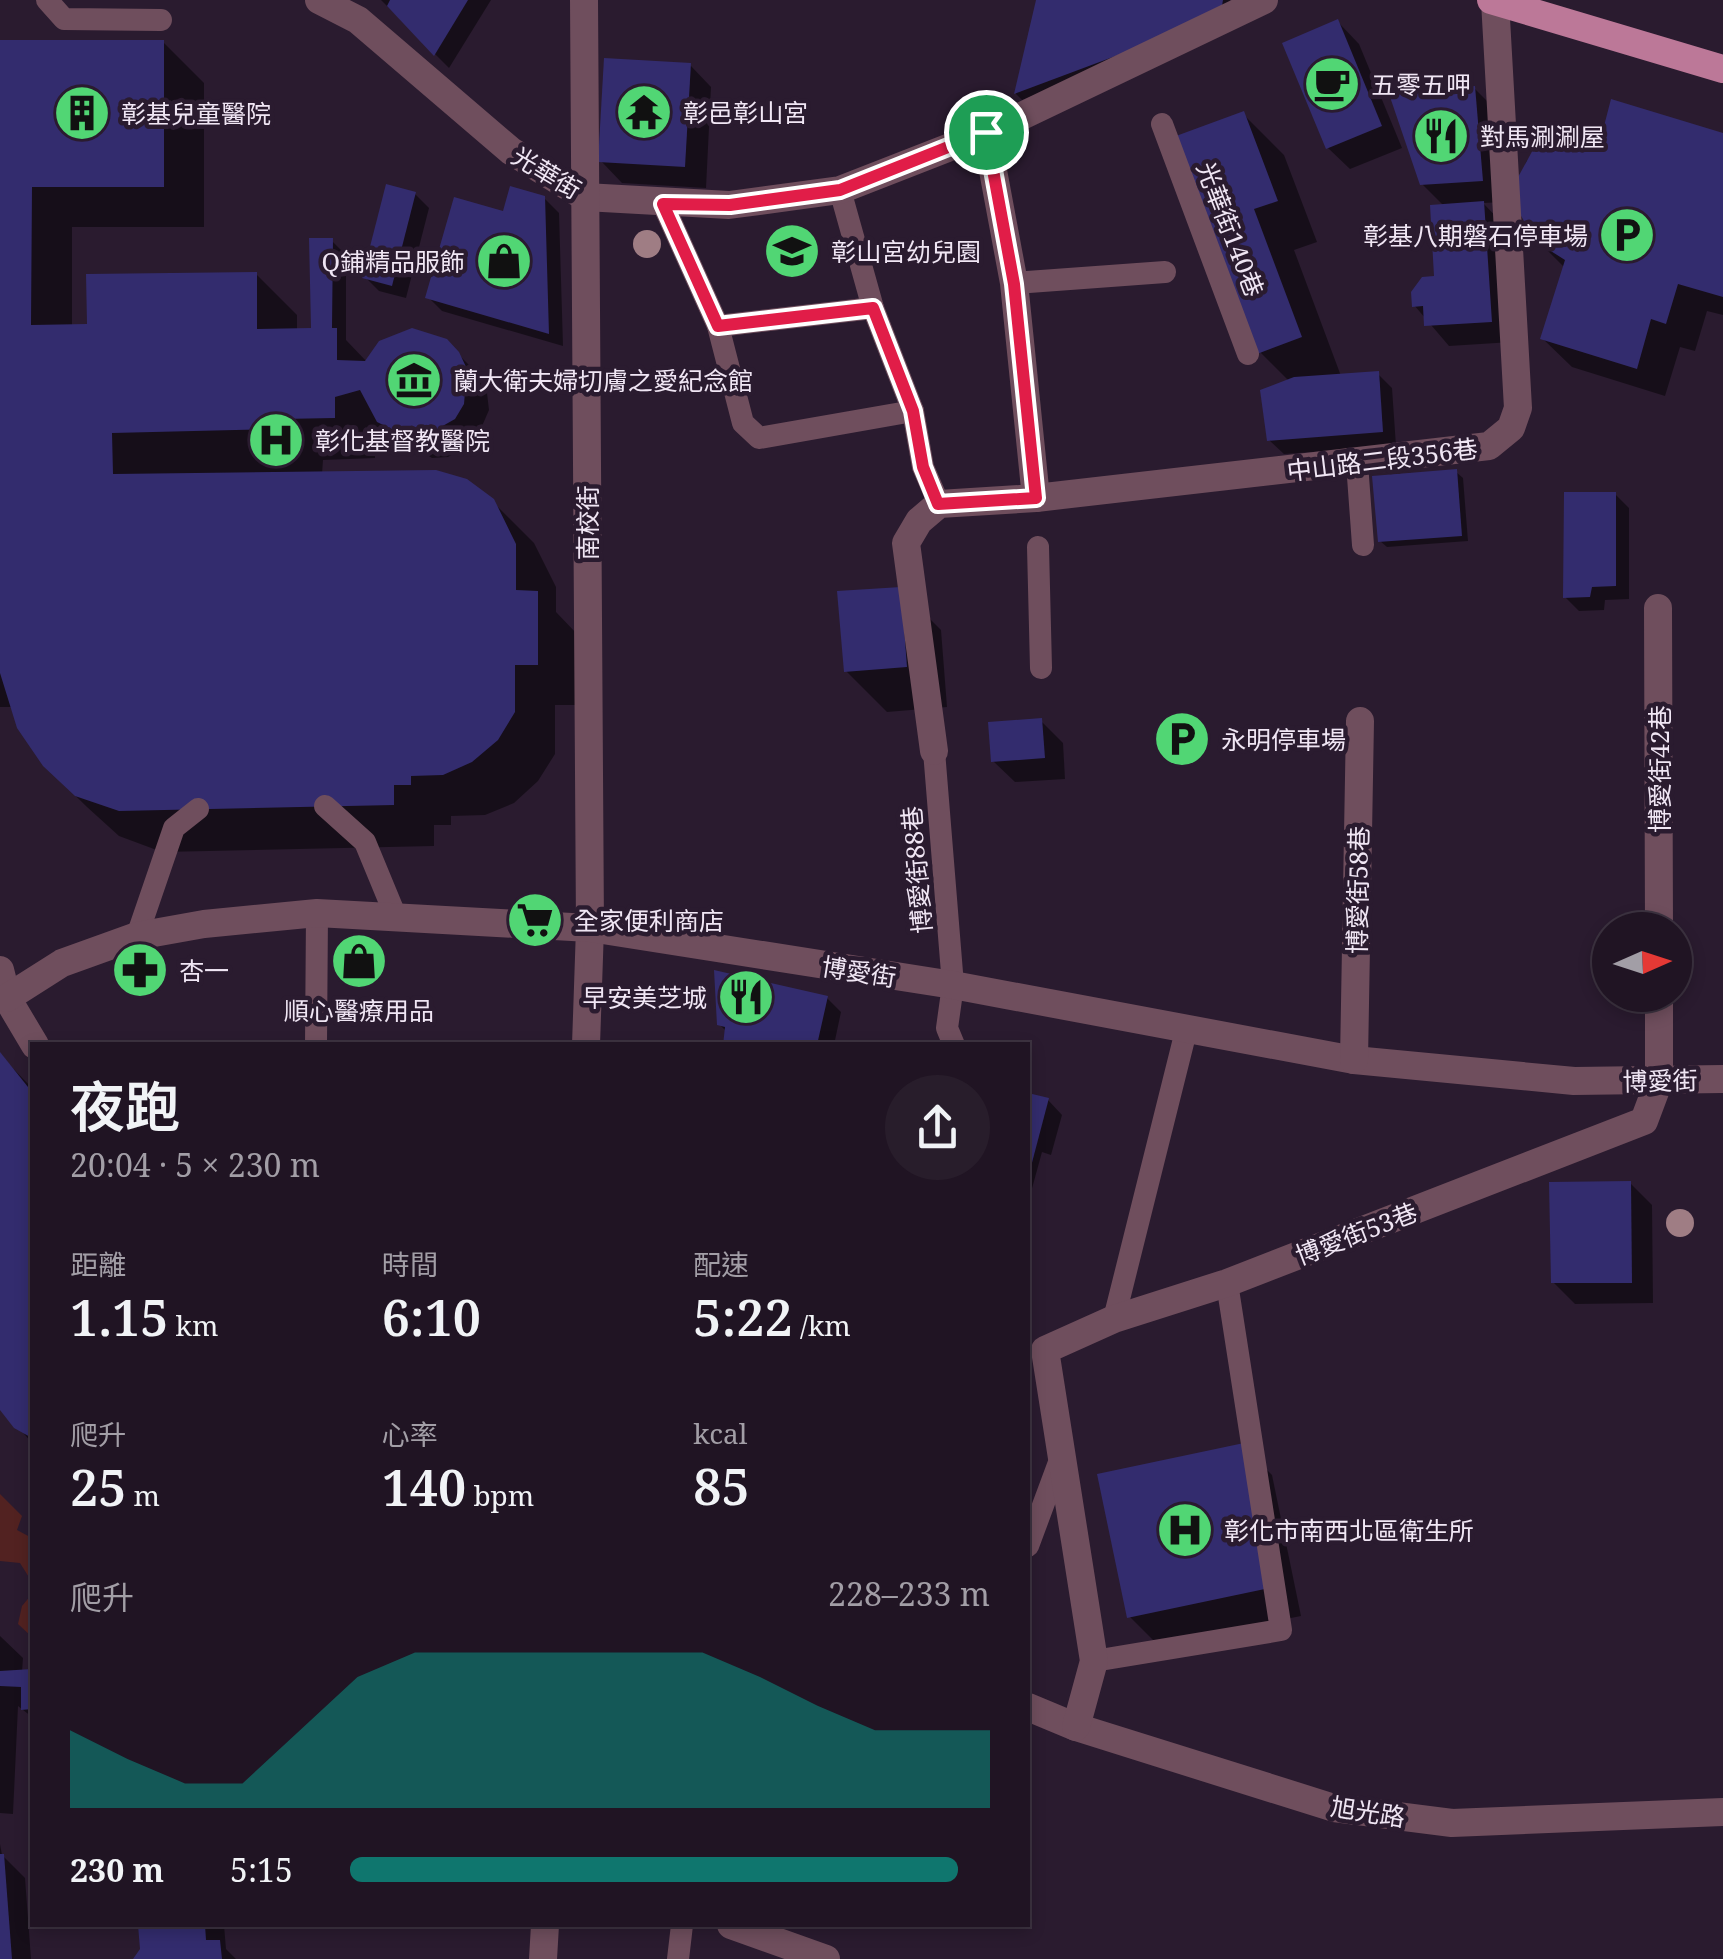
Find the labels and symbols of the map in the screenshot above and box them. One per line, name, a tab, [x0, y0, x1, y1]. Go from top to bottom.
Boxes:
cafe icon: 五零五呷	[1302, 54, 1362, 114]
place label: 五零五呷	[1371, 67, 1471, 101]
temple icon: 彰邑彰山宮	[614, 82, 674, 142]
building icon: 彰基兒童醫院	[52, 83, 112, 143]
pin	[944, 90, 1029, 175]
place label: 彰邑彰山宮	[683, 95, 808, 129]
place label: 彰基兒童醫院	[121, 96, 271, 130]
restaurant icon: 對馬涮涮屋	[1411, 106, 1471, 166]
place label: 對馬涮涮屋	[1480, 119, 1605, 153]
street label: 光華街	[506, 138, 588, 206]
street label: 光華街140巷	[1190, 157, 1272, 301]
parking icon: 彰基八期磐石停車場	[1597, 205, 1657, 265]
place label: 彰基八期磐石停車場	[1363, 218, 1588, 252]
school or university icon: 彰山宮幼兒園	[762, 221, 822, 281]
shop icon: Q鋪精品服飾	[474, 231, 534, 291]
place label: 彰山宮幼兒園	[831, 234, 981, 268]
place label: Q鋪精品服飾	[321, 244, 465, 278]
museum icon: 蘭大衛夫婦切膚之愛紀念館	[384, 350, 444, 410]
place label: 蘭大衛夫婦切膚之愛紀念館	[453, 363, 753, 397]
hospital icon: 彰化基督教醫院	[246, 410, 306, 470]
place label: 彰化基督教醫院	[315, 423, 490, 457]
street label: 中山路二段356巷	[1285, 430, 1479, 488]
street label: 南校街	[570, 485, 604, 561]
street label: 博愛街42巷	[1642, 705, 1676, 833]
parking icon: 永明停車場	[1152, 709, 1212, 769]
place label: 永明停車場	[1221, 722, 1346, 756]
street label: 博愛街88巷	[893, 805, 939, 935]
street label: 博愛街58巷	[1339, 826, 1375, 954]
supermarket icon: 全家便利商店	[505, 890, 565, 950]
place label: 全家便利商店	[574, 903, 724, 937]
north arrow	[1592, 912, 1692, 1012]
shop icon: 順心醫療用品	[329, 931, 389, 991]
pharmacy icon: 杏一	[110, 940, 170, 1000]
street label: 博愛街	[819, 948, 899, 994]
place label: 杏一	[179, 953, 229, 987]
restaurant icon: 早安美芝城	[716, 967, 776, 1027]
place label: 早安美芝城	[582, 980, 707, 1014]
place label: 順心醫療用品	[284, 993, 434, 1027]
street label: 博愛街	[1622, 1062, 1698, 1098]
street label: 博愛街53巷	[1290, 1194, 1422, 1272]
hospital icon: 彰化市南西北區衛生所	[1155, 1500, 1215, 1560]
place label: 彰化市南西北區衛生所	[1224, 1513, 1474, 1547]
street label: 旭光路	[1328, 1788, 1408, 1834]

